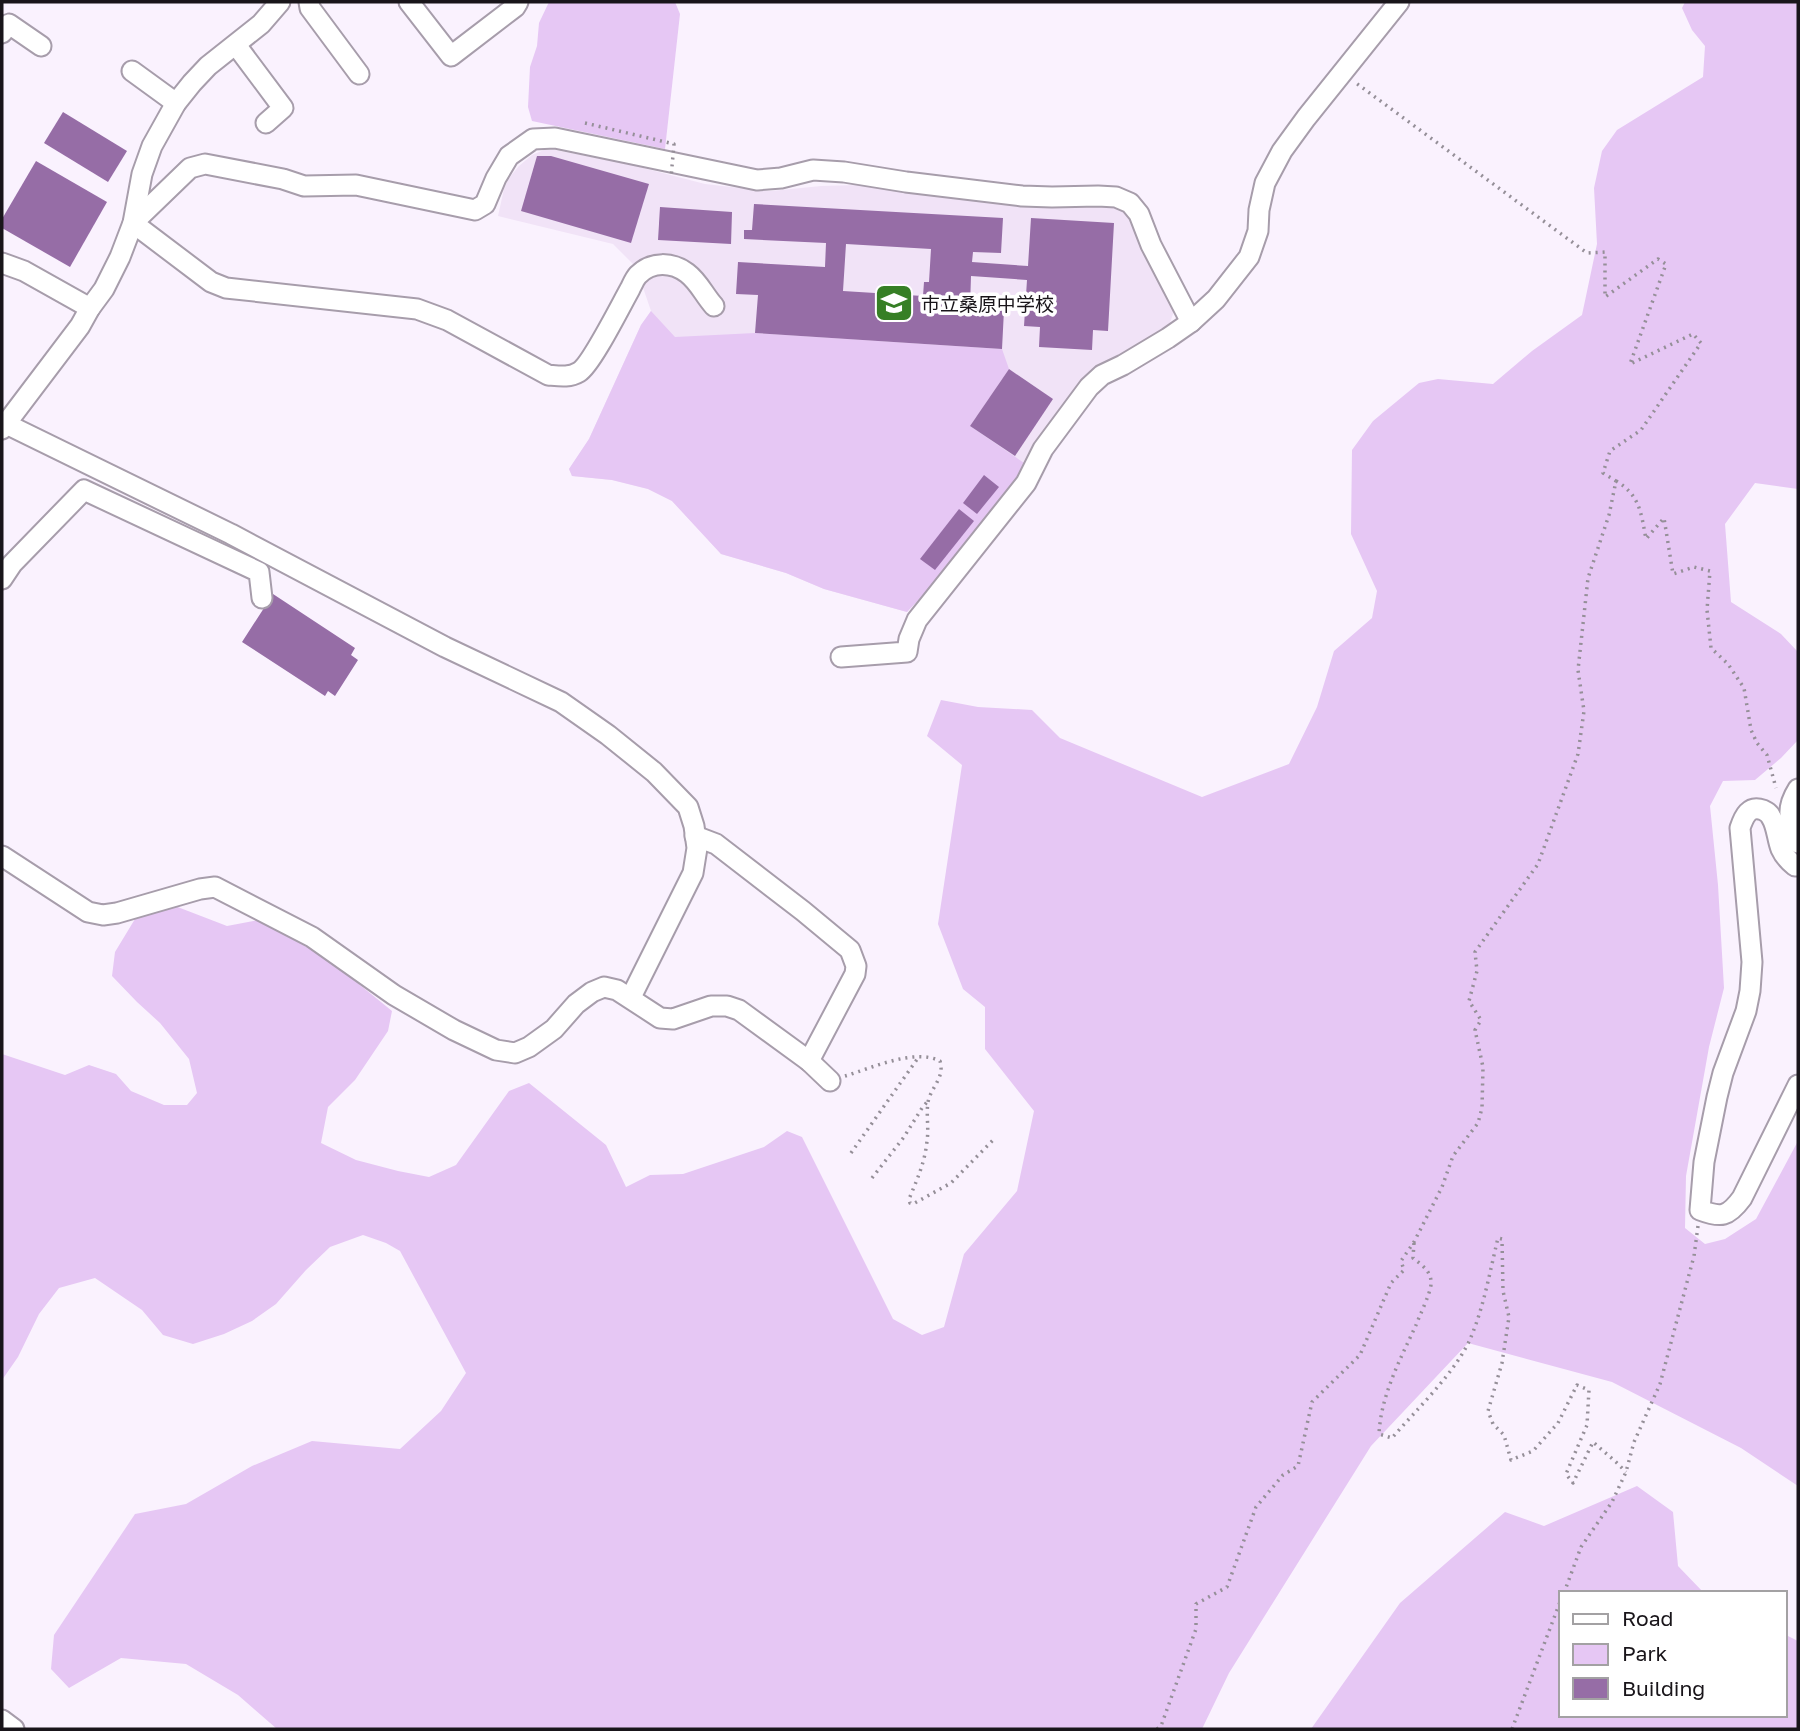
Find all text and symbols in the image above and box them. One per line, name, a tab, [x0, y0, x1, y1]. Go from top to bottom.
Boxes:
school or university icon: 市立桑原中学校	[873, 282, 915, 324]
place label: 市立桑原中学校	[921, 292, 1054, 315]
legend	[1559, 1591, 1786, 1717]
text: Road	[1622, 1605, 1673, 1631]
text: Park	[1622, 1640, 1668, 1666]
text: Building	[1622, 1675, 1705, 1701]

